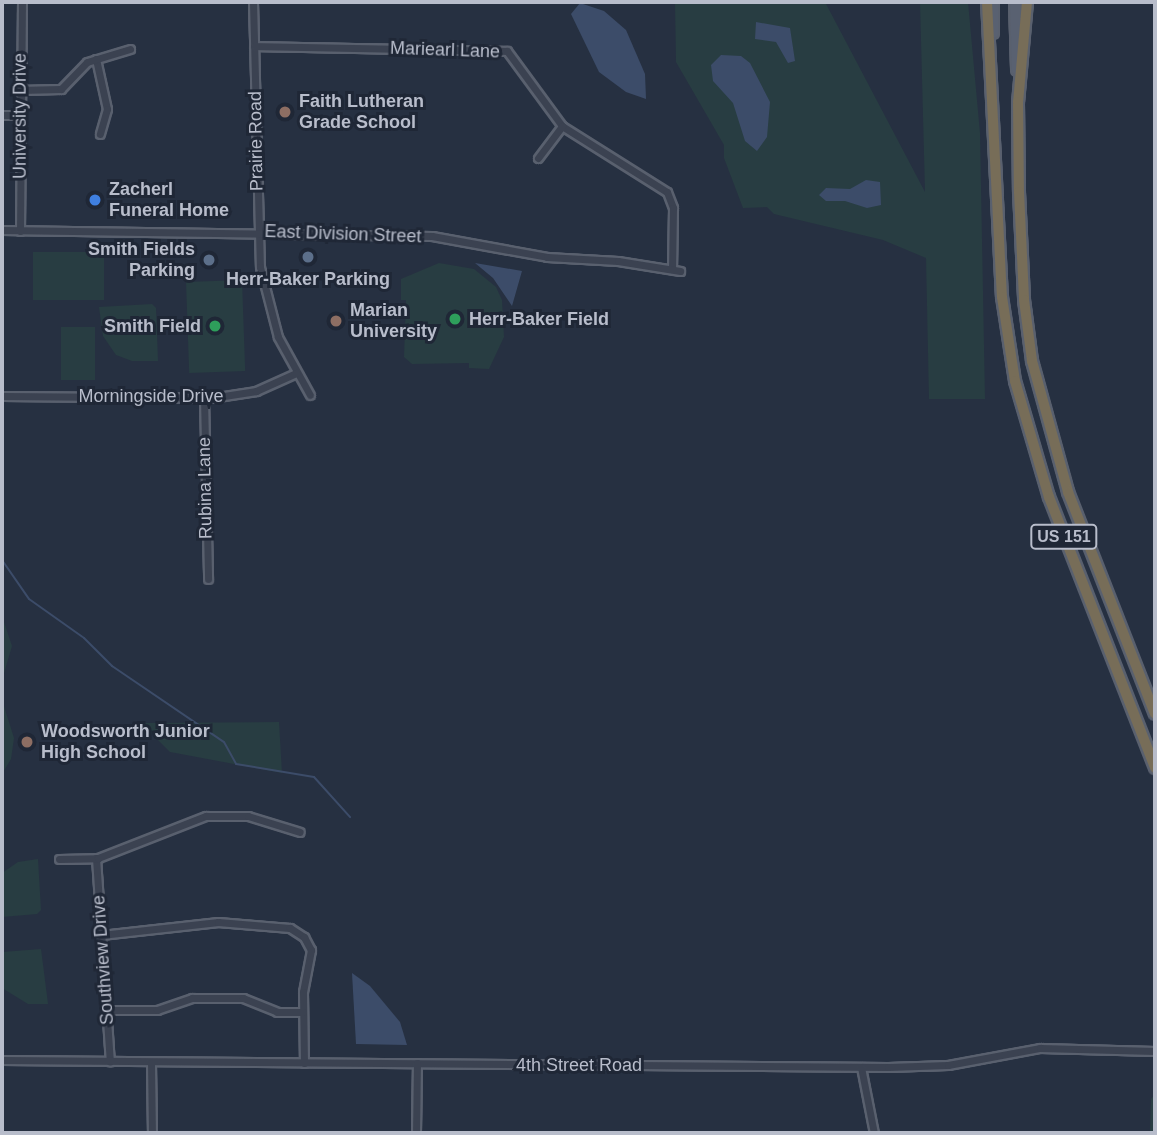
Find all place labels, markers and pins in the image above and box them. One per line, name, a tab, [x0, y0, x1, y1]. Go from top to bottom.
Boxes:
place label: Faith Lutheran Grade School	[299, 91, 424, 134]
marker: Faith Lutheran Grade School	[277, 104, 293, 120]
place label: Zacherl Funeral Home	[109, 179, 229, 222]
marker: Zacherl Funeral Home	[87, 192, 103, 208]
place label: Smith Fields Parking	[88, 239, 195, 282]
marker: Herr-Baker Parking	[300, 249, 316, 265]
marker: Smith Fields Parking	[201, 252, 217, 268]
place label: Herr-Baker Parking	[226, 268, 390, 290]
place label: Marian University	[350, 300, 437, 342]
place label: Herr-Baker Field	[469, 308, 609, 330]
marker: Herr-Baker Field	[447, 311, 463, 327]
marker: Marian University	[328, 313, 344, 329]
place label: Smith Field	[104, 315, 201, 337]
marker: Smith Field	[207, 318, 223, 334]
place label: Woodsworth Junior High School	[41, 721, 210, 764]
marker: Woodsworth Junior High School	[19, 734, 35, 750]

